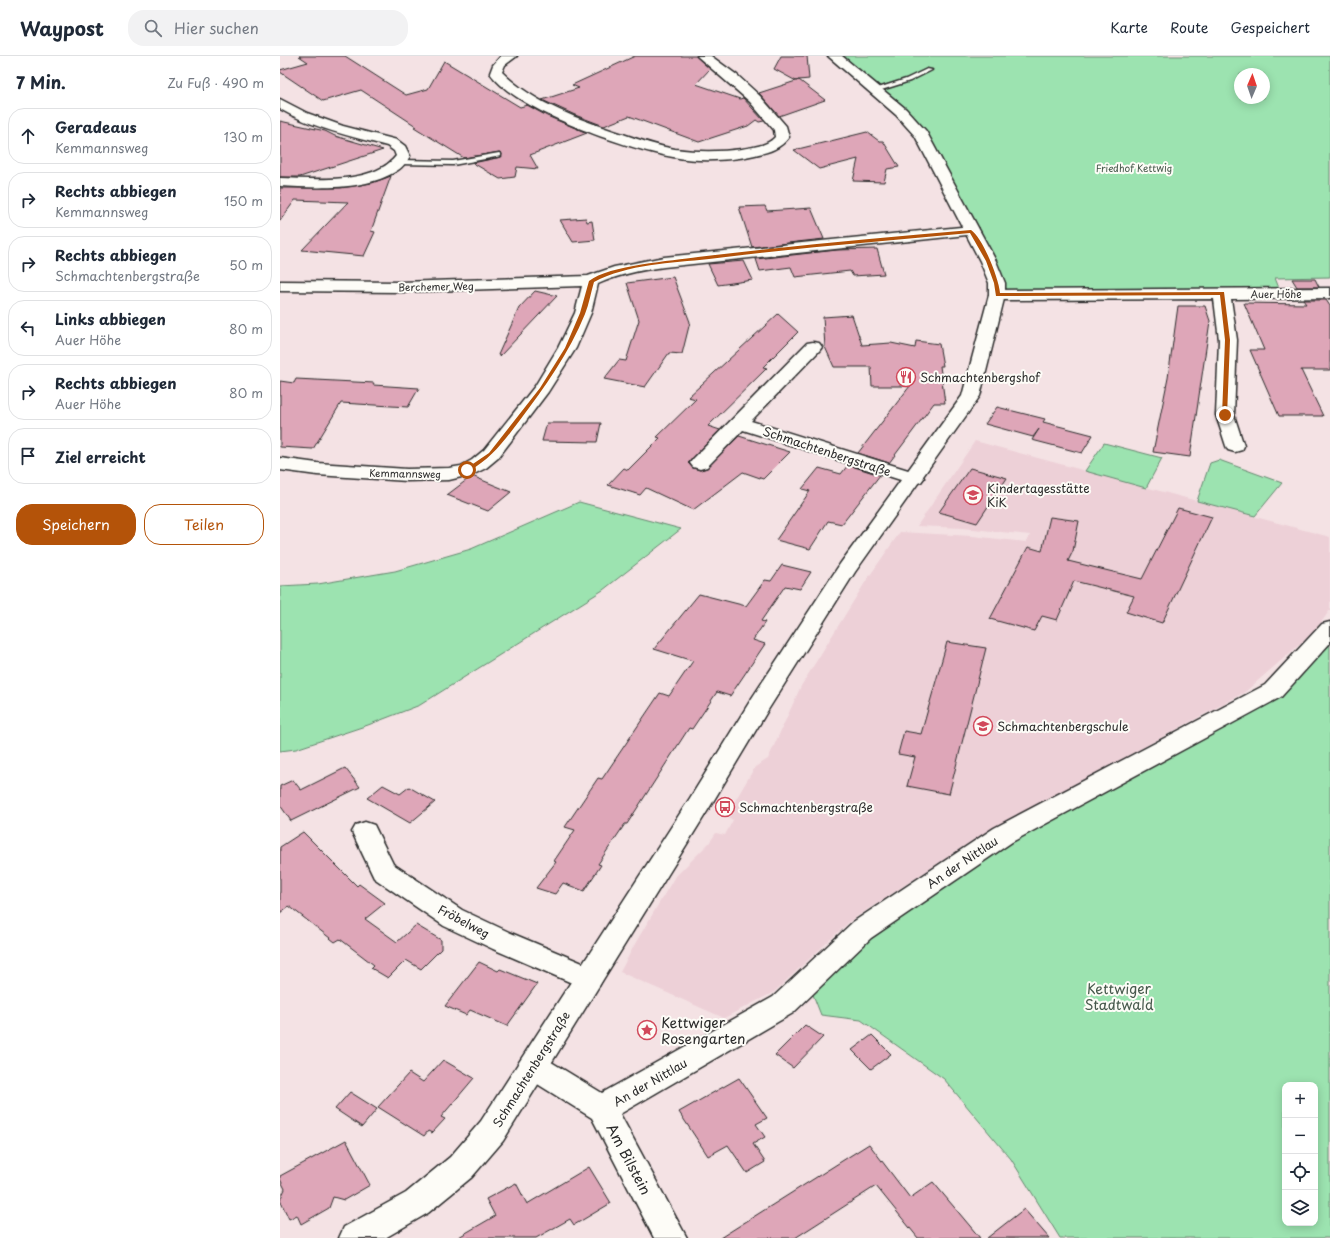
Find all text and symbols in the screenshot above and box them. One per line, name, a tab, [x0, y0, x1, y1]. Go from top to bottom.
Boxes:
search box	[128, 10, 408, 46]
text: Waypost	[20, 14, 104, 42]
text: Hier suchen	[174, 16, 259, 39]
icon: search	[142, 17, 164, 39]
text: Karte	[1110, 17, 1148, 38]
text: Route	[1170, 17, 1208, 38]
text: Gespeichert	[1230, 17, 1310, 38]
north arrow	[1234, 68, 1270, 104]
text: 7 Min.	[16, 69, 66, 95]
text: Zu Fuß · 490 m	[167, 73, 264, 92]
text: Geradeaus	[55, 115, 137, 138]
icon: ahead	[17, 125, 39, 147]
text: 130 m	[224, 127, 263, 146]
text: Kemmannsweg	[55, 138, 148, 157]
park label: Friedhof Kettwig	[1096, 160, 1172, 175]
text: Rechts abbiegen	[55, 179, 176, 202]
icon: right	[17, 189, 39, 211]
text: 150 m	[224, 191, 263, 210]
text: Kemmannsweg	[55, 202, 148, 221]
text: Rechts abbiegen	[55, 243, 176, 266]
icon: right	[17, 253, 39, 275]
text: 50 m	[229, 255, 263, 274]
text: Schmachtenbergstraße	[55, 266, 200, 285]
street label: Berchemer Weg	[398, 278, 474, 294]
street label: Auer Höhe	[1251, 286, 1301, 301]
text: Links abbiegen	[55, 307, 166, 330]
icon: left	[17, 317, 39, 339]
text: 80 m	[229, 319, 263, 338]
text: Auer Höhe	[55, 330, 121, 349]
restaurant icon: Schmachtenbergshof	[895, 366, 917, 388]
place label: Schmachtenbergshof	[920, 368, 1041, 386]
text: Rechts abbiegen	[55, 371, 176, 394]
icon: right	[17, 381, 39, 403]
text: 80 m	[229, 383, 263, 402]
text: Auer Höhe	[55, 394, 121, 413]
route end	[1216, 406, 1234, 424]
street label: Schmachtenbergstraße	[761, 422, 893, 480]
icon: arrive	[17, 445, 39, 467]
text: Ziel erreicht	[55, 445, 146, 468]
route start	[458, 461, 476, 479]
street label: Kemmannsweg	[369, 465, 441, 481]
place label: Kindertagesstätte KiK	[987, 479, 1090, 511]
school or university icon: Kindertagesstätte KiK	[962, 484, 984, 506]
button: Speichern	[16, 504, 136, 545]
button: Teilen	[144, 504, 264, 545]
school or university icon: Schmachtenbergschule	[972, 715, 994, 737]
place label: Schmachtenbergschule	[997, 717, 1129, 735]
bus stop icon: Schmachtenbergstraße	[714, 796, 736, 818]
place label: Schmachtenbergstraße	[739, 798, 873, 816]
street label: An der Nittlau	[923, 831, 1001, 893]
street label: Fröbelweg	[435, 900, 493, 942]
park label: Kettwiger Stadtwald	[1085, 978, 1154, 1015]
street label: Schmachtenbergstraße	[488, 1008, 574, 1130]
place label: Kettwiger Rosengarten	[661, 1012, 746, 1049]
place icon: Kettwiger Rosengarten	[636, 1019, 658, 1041]
street label: An der Nittlau	[610, 1053, 690, 1111]
map controls	[1282, 1082, 1318, 1226]
button: +	[1282, 1082, 1318, 1118]
button: −	[1282, 1118, 1318, 1154]
street label: Am Bilstein	[601, 1120, 657, 1198]
button: locate	[1282, 1154, 1318, 1190]
button: layers	[1282, 1190, 1318, 1226]

